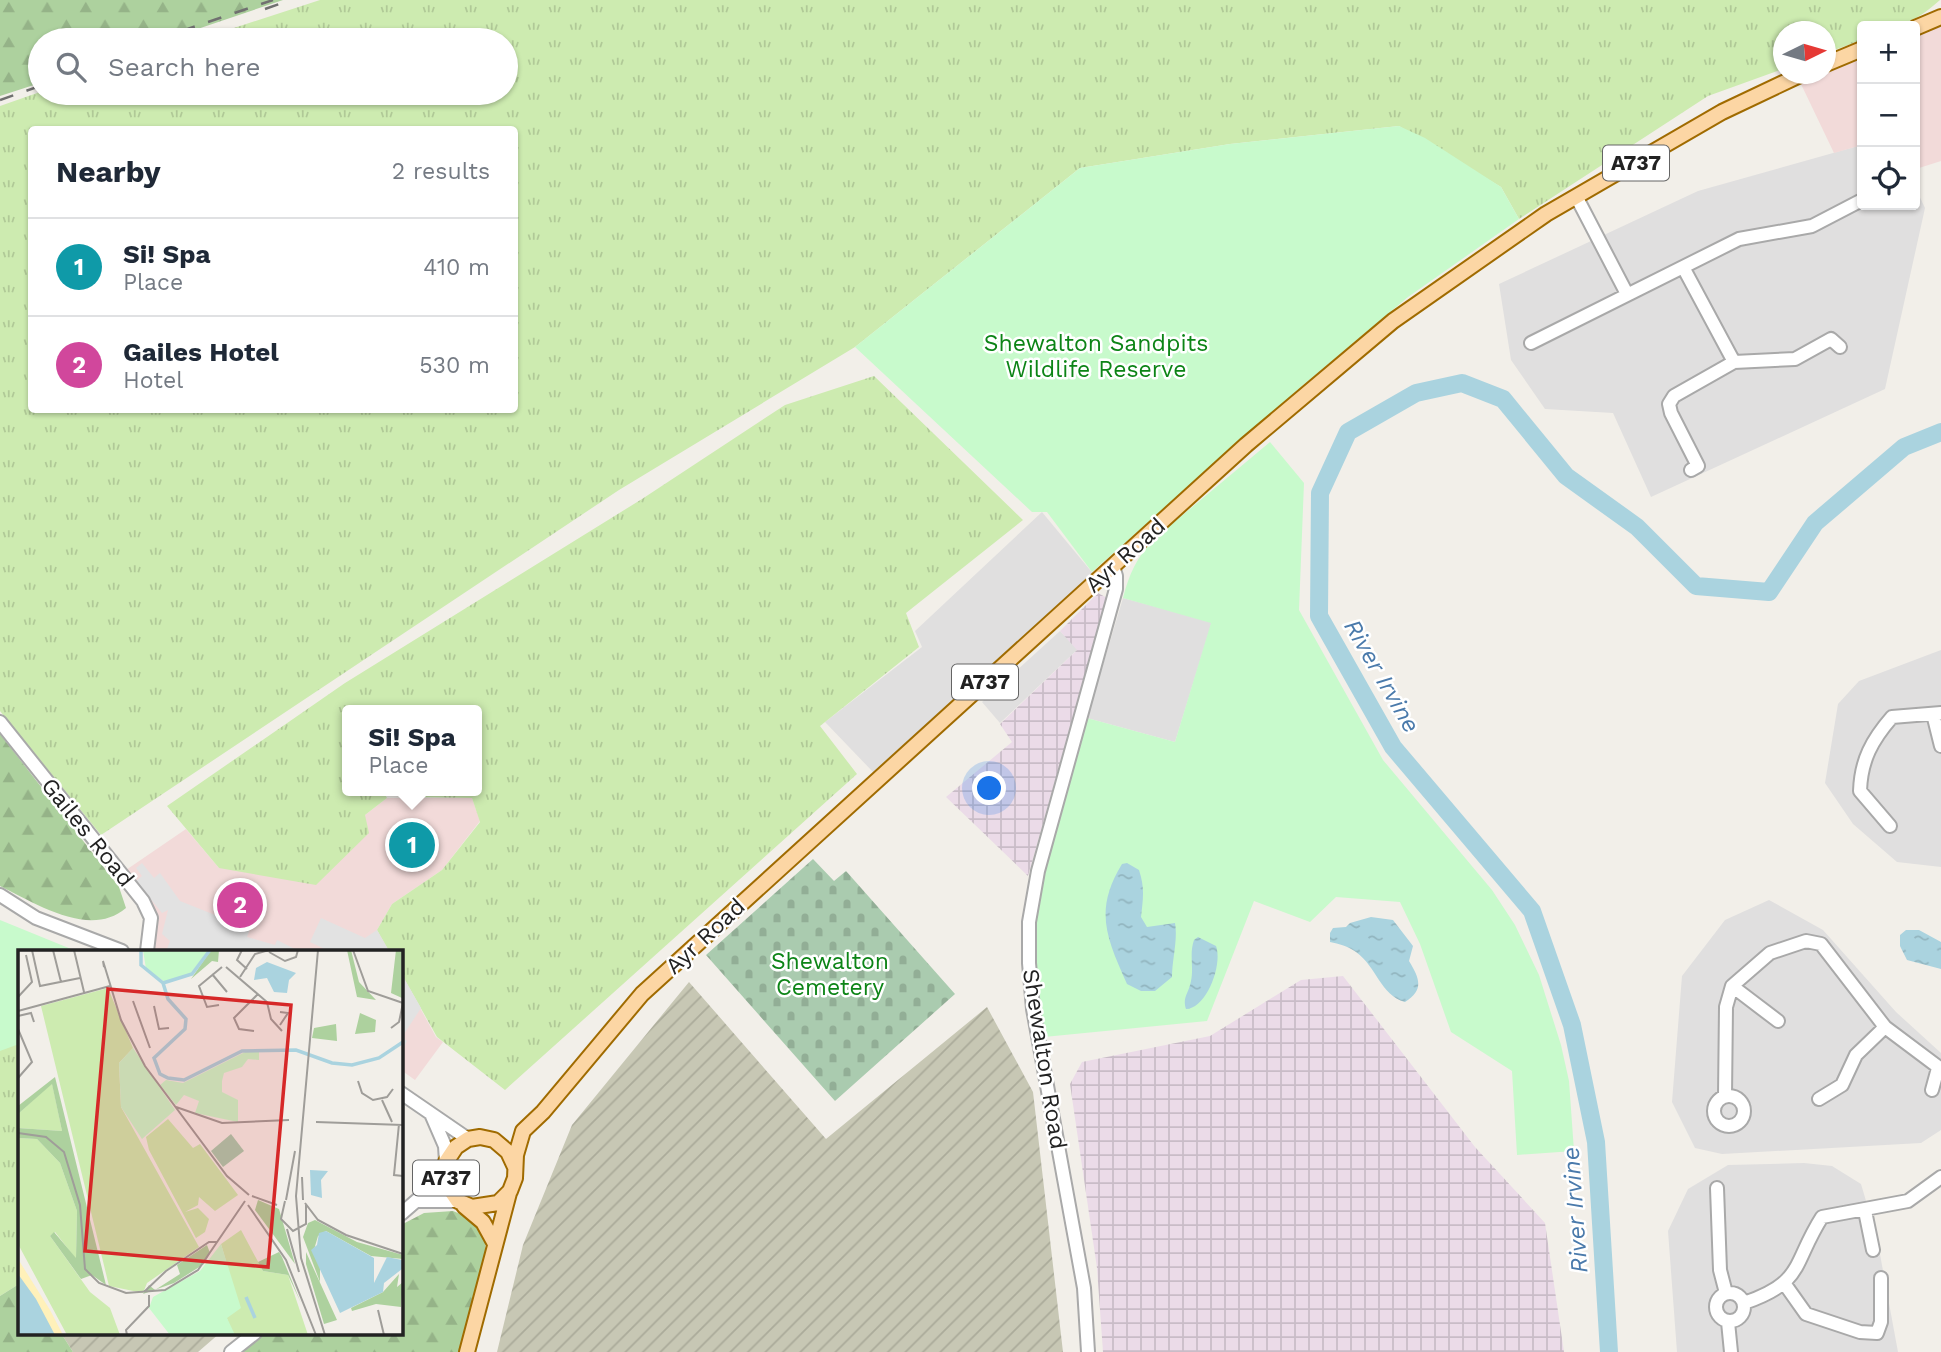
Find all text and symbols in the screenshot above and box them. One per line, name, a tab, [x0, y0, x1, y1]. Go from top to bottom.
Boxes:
north arrow	[1773, 21, 1836, 84]
map controls	[1857, 21, 1920, 210]
button: +	[1857, 21, 1920, 84]
search box	[28, 28, 518, 105]
icon: search	[52, 48, 90, 86]
text: Search here	[108, 52, 260, 82]
button: −	[1857, 84, 1920, 147]
road number: A737	[1603, 146, 1669, 180]
button: locate	[1857, 147, 1920, 210]
text: Nearby	[56, 154, 161, 189]
text: 2 results	[392, 158, 490, 185]
text: Si! Spa	[123, 239, 211, 269]
text: 1	[74, 254, 84, 281]
text: 410 m	[423, 254, 490, 281]
text: Place	[123, 269, 183, 296]
park label: Shewalton Sandpits Wildlife Reserve	[984, 330, 1208, 383]
text: Gailes Hotel	[123, 337, 279, 367]
text: 2	[72, 352, 86, 379]
text: 530 m	[419, 352, 490, 379]
text: Hotel	[123, 367, 183, 394]
street label: Ayr Road	[1080, 512, 1171, 598]
water label: River Irvine	[1338, 614, 1426, 738]
road number: A737	[952, 664, 1018, 700]
popup	[342, 705, 482, 796]
text: Si! Spa	[368, 722, 456, 752]
text: Place	[368, 752, 429, 779]
your location	[972, 771, 1006, 805]
street label: Gailes Road	[36, 772, 140, 892]
pin: 1	[389, 819, 435, 871]
pin: 2	[217, 879, 263, 931]
street label: Ayr Road	[660, 893, 751, 980]
park label: Shewalton Cemetery	[771, 948, 889, 1001]
inset map	[18, 950, 402, 1334]
street label: Shewalton Road	[1017, 967, 1072, 1151]
water label: River Irvine	[1557, 1146, 1593, 1274]
road number: A737	[413, 1160, 479, 1196]

